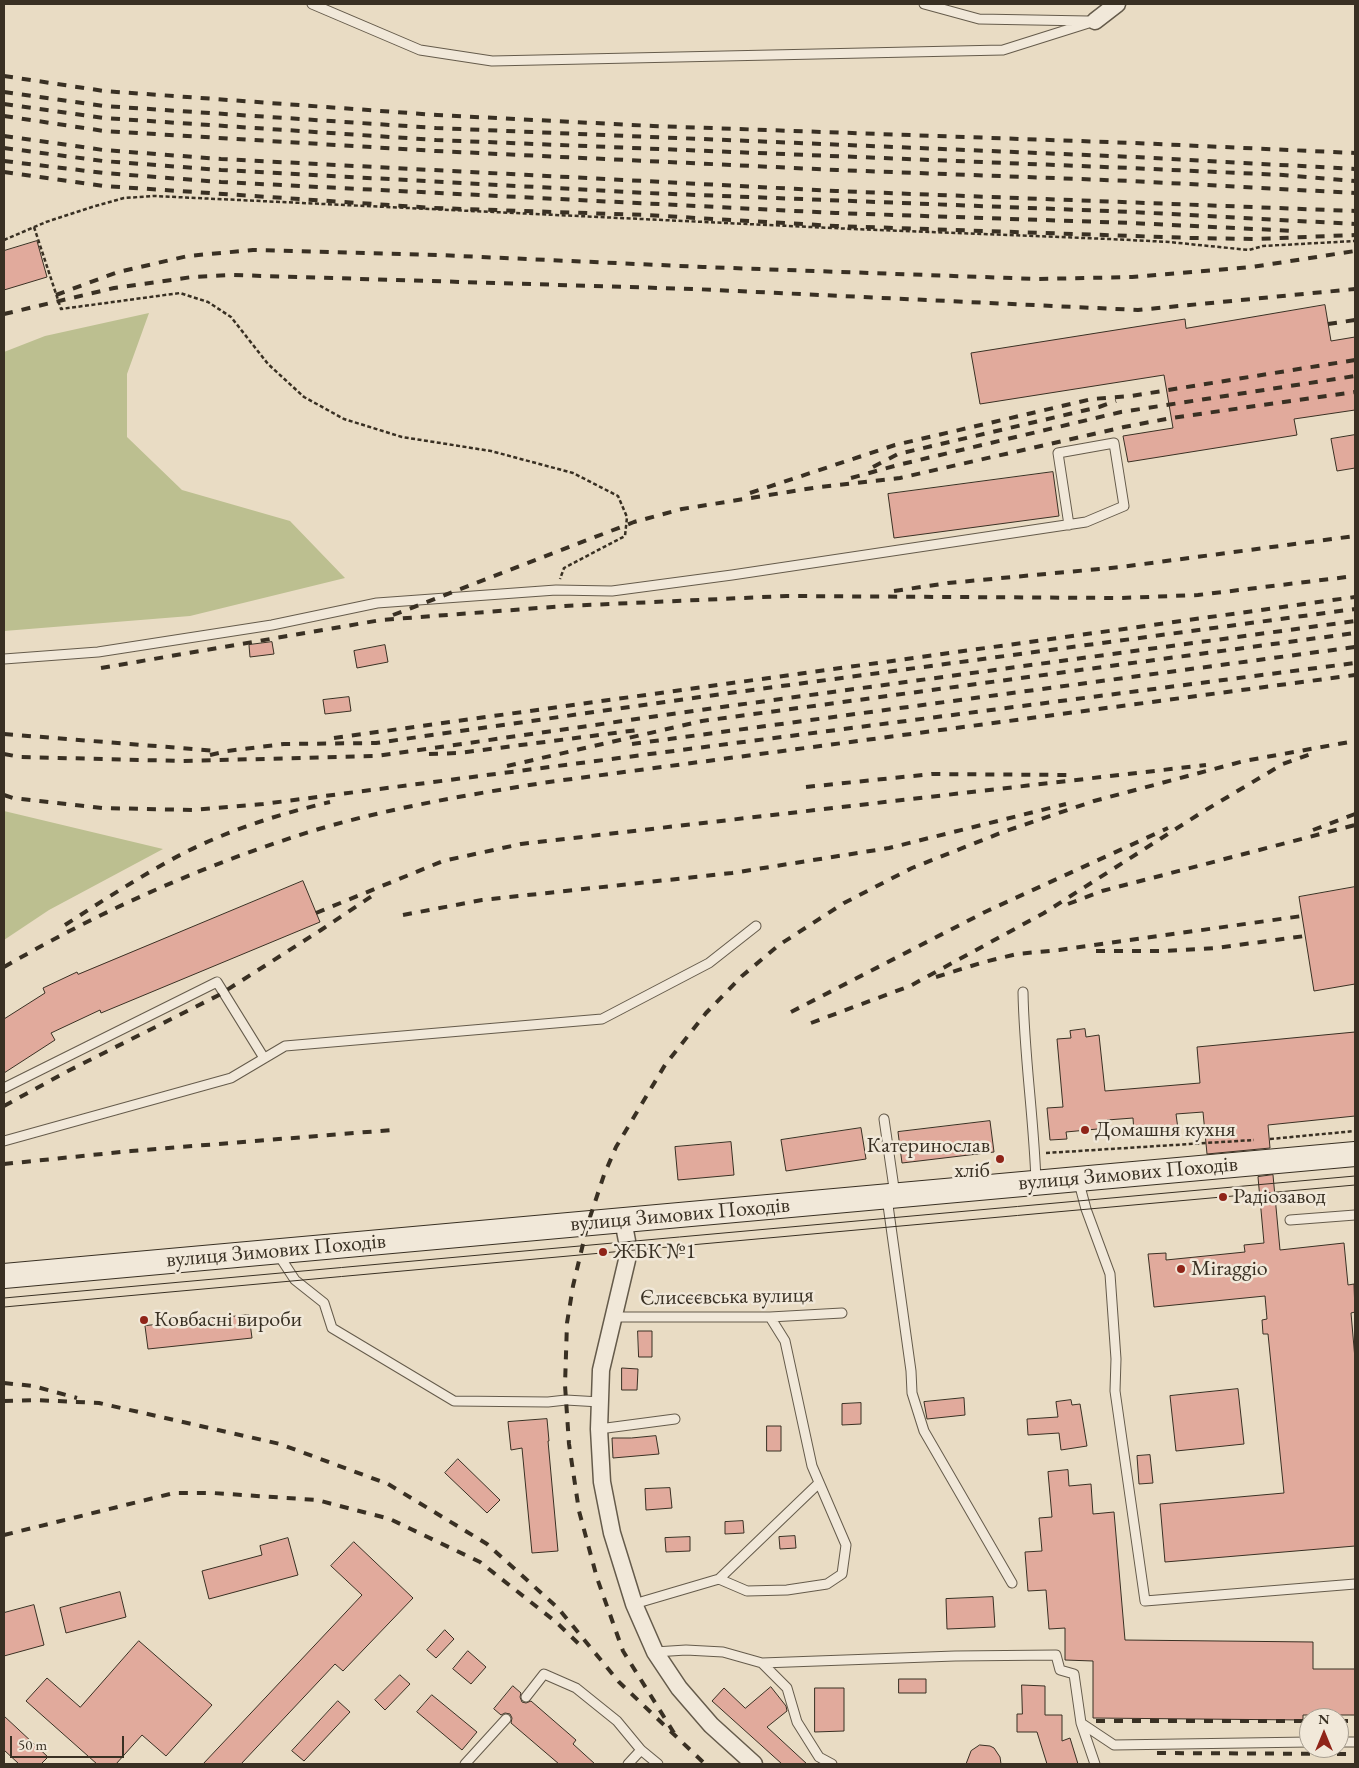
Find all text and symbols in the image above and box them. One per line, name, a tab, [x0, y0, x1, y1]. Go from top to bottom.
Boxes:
place label: Домашня кухня	[1095, 1117, 1236, 1143]
marker: Домашня кухня	[1079, 1124, 1091, 1136]
place label: Катеринослав хліб	[867, 1133, 990, 1184]
street label: вулиця Зимових Походів	[1017, 1151, 1239, 1197]
marker: Катеринослав хліб	[994, 1153, 1006, 1165]
place label: Радіозавод	[1233, 1184, 1326, 1210]
marker: Радіозавод	[1217, 1191, 1229, 1203]
street label: вулиця Зимових Походів	[569, 1192, 791, 1238]
street label: вулиця Зимових Походів	[165, 1228, 387, 1274]
place label: ЖБК №1	[613, 1239, 696, 1265]
marker: ЖБК №1	[597, 1246, 609, 1258]
place label: Miraggio	[1191, 1256, 1268, 1282]
marker: Miraggio	[1175, 1263, 1187, 1275]
street label: Єлисєєвська вулиця	[640, 1282, 814, 1312]
place label: Ковбасні вироби	[154, 1307, 302, 1333]
marker: Ковбасні вироби	[138, 1314, 150, 1326]
north arrow	[1299, 1708, 1349, 1758]
text: N	[1318, 1710, 1330, 1728]
scale bar	[12, 1726, 126, 1758]
text: 50 m	[18, 1735, 47, 1754]

